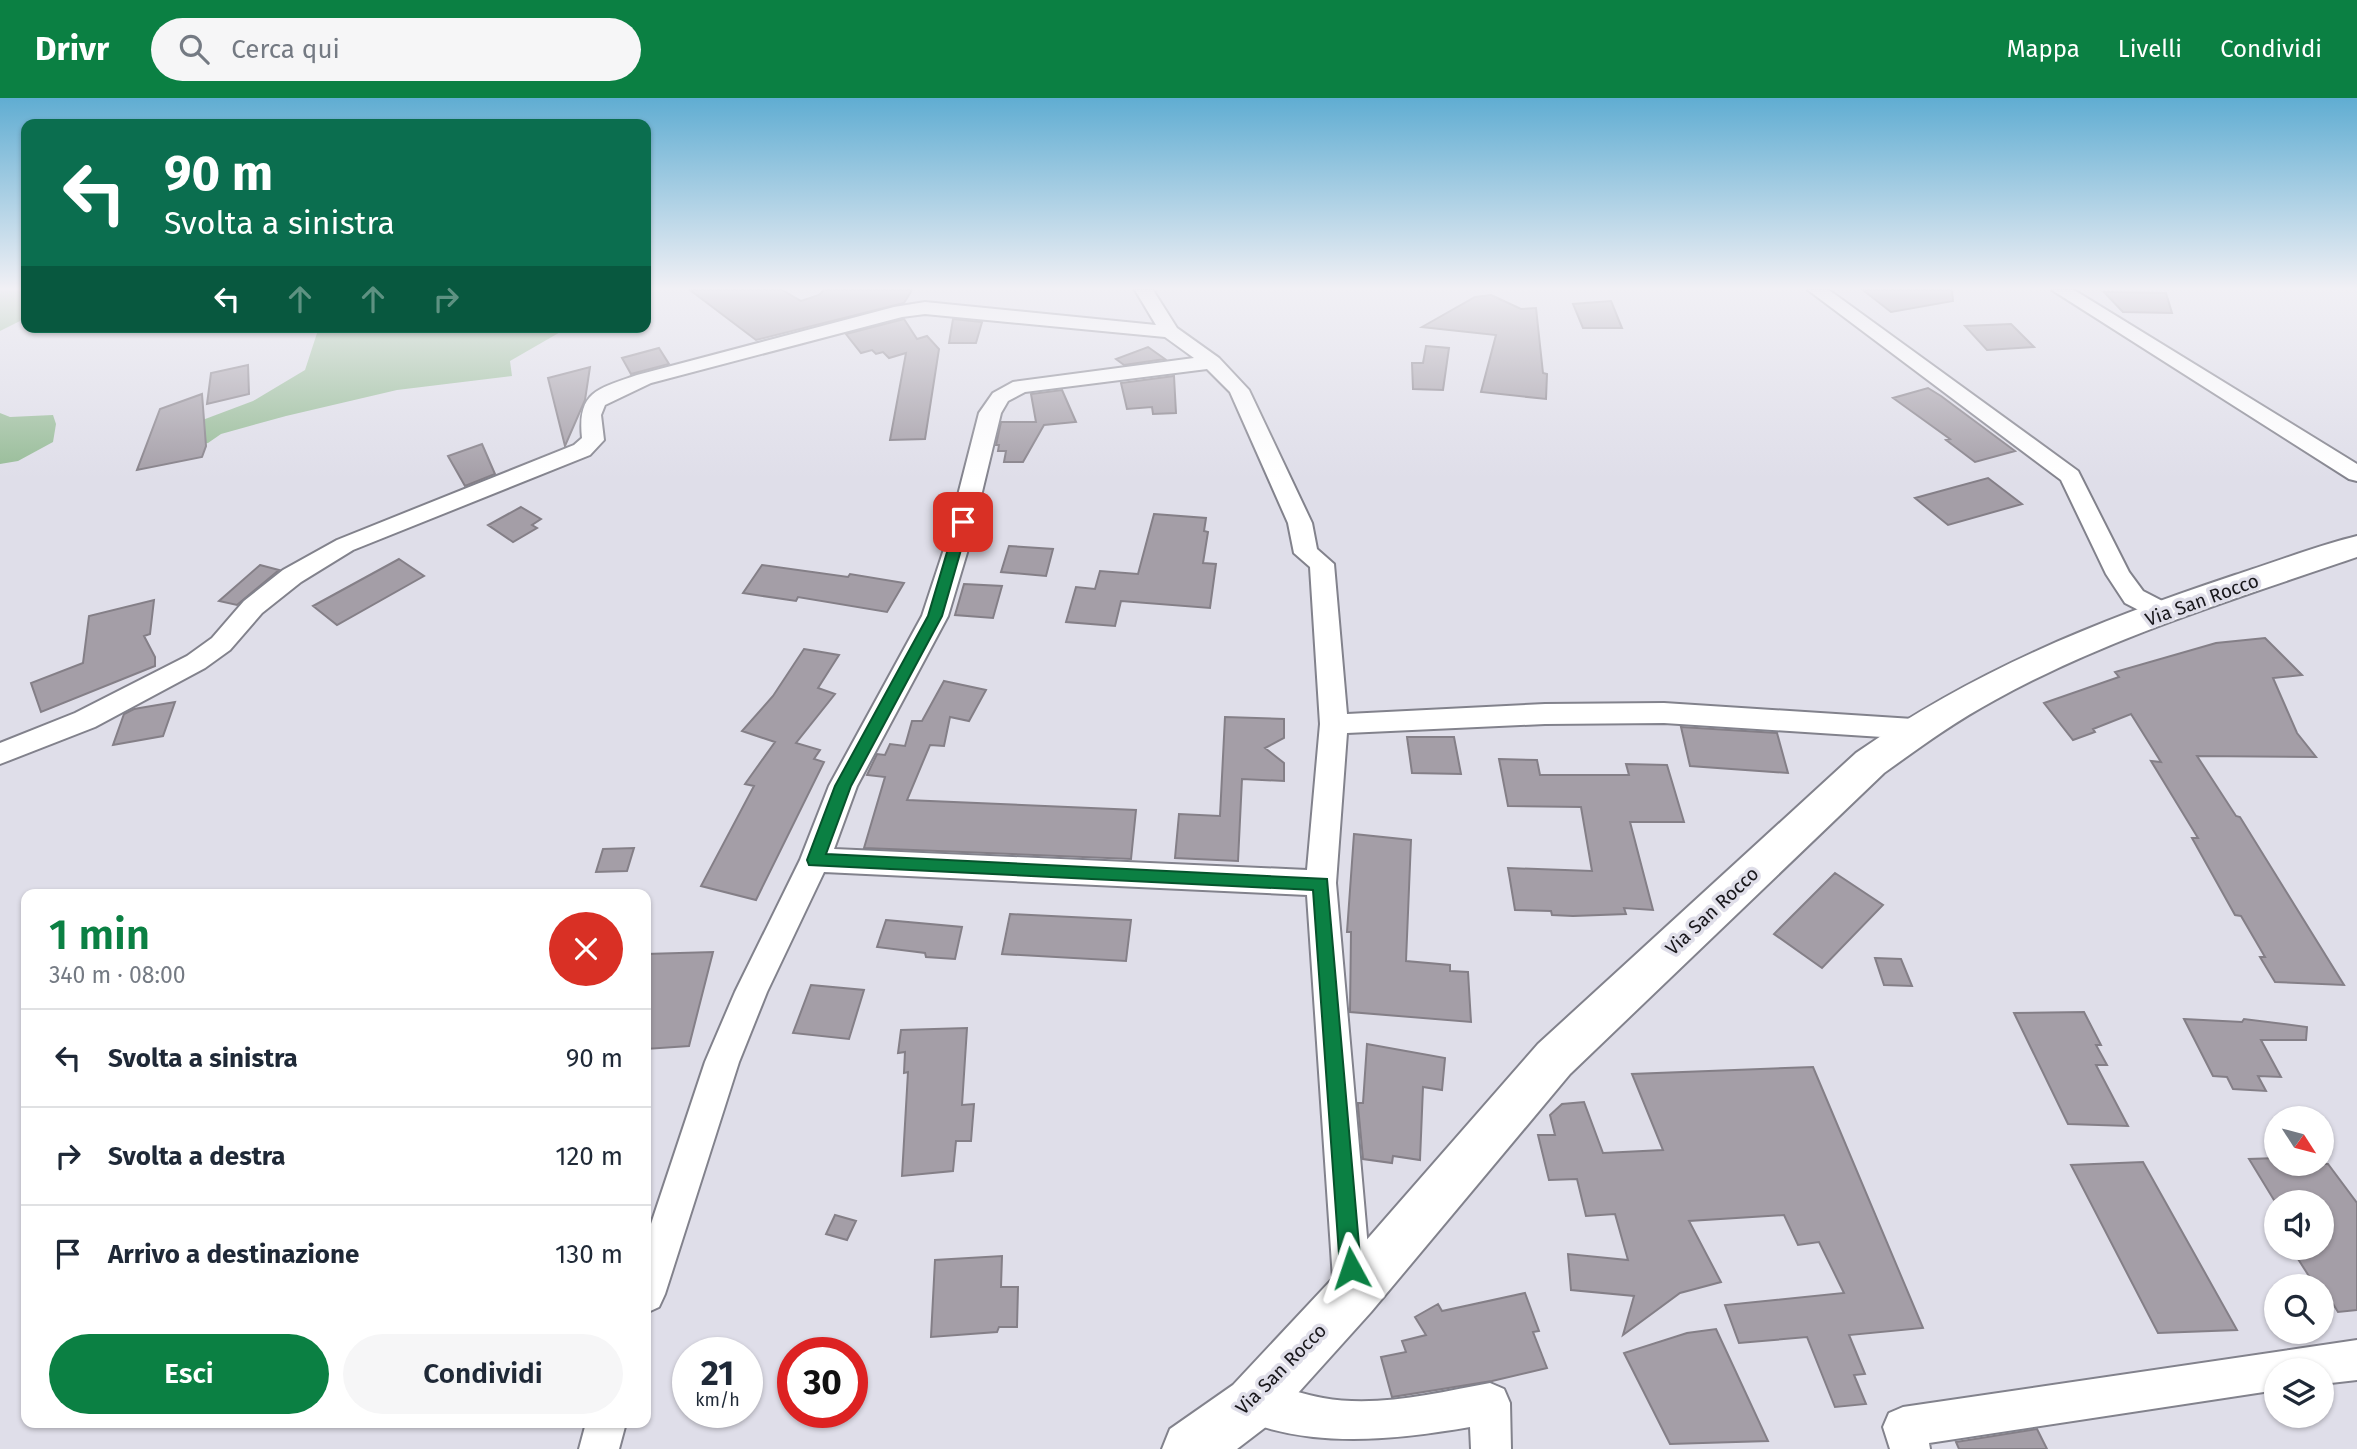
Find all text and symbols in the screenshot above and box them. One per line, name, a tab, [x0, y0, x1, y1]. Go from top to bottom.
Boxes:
search box	[151, 18, 641, 81]
text: Drivr	[35, 29, 109, 69]
icon: search	[175, 30, 213, 68]
text: Cerca qui	[231, 34, 340, 65]
text: Mappa	[2007, 35, 2080, 63]
text: Livelli	[2118, 35, 2182, 63]
text: Condividi	[2220, 35, 2322, 63]
text: 90 m	[164, 144, 273, 203]
icon: left	[49, 147, 140, 238]
text: Svolta a sinistra	[164, 204, 395, 242]
icon: left	[208, 280, 246, 318]
icon: ahead	[281, 280, 319, 318]
icon: ahead	[354, 280, 392, 318]
icon: right	[427, 280, 465, 318]
pin	[933, 492, 993, 552]
icon: arrive	[944, 503, 982, 541]
street label: Via San Rocco	[2142, 569, 2262, 631]
street label: Via San Rocco	[1661, 862, 1763, 960]
text: 1 min	[49, 910, 150, 960]
button: close	[549, 912, 623, 986]
text: 340 m · 08:00	[49, 961, 186, 989]
icon: left	[49, 1039, 87, 1077]
text: Svolta a sinistra	[108, 1043, 298, 1074]
text: 90 m	[566, 1043, 623, 1074]
north arrow	[2264, 1106, 2334, 1176]
map controls	[2264, 1106, 2334, 1428]
icon: right	[49, 1137, 87, 1175]
text: Svolta a destra	[108, 1141, 286, 1172]
text: 120 m	[555, 1141, 623, 1172]
button: sound	[2264, 1190, 2334, 1260]
position arrow	[1314, 1231, 1388, 1305]
icon: arrive	[49, 1235, 87, 1273]
text: Arrivo a destinazione	[108, 1239, 359, 1270]
text: 130 m	[555, 1239, 623, 1270]
button: search	[2264, 1274, 2334, 1344]
street label: Via San Rocco	[1231, 1319, 1331, 1419]
button: Esci	[49, 1334, 329, 1414]
button: Condividi	[343, 1334, 623, 1414]
speed limit sign: 30	[777, 1337, 868, 1428]
text: 21	[701, 1352, 734, 1394]
button: layers	[2264, 1358, 2334, 1428]
text: km/h	[695, 1389, 740, 1411]

